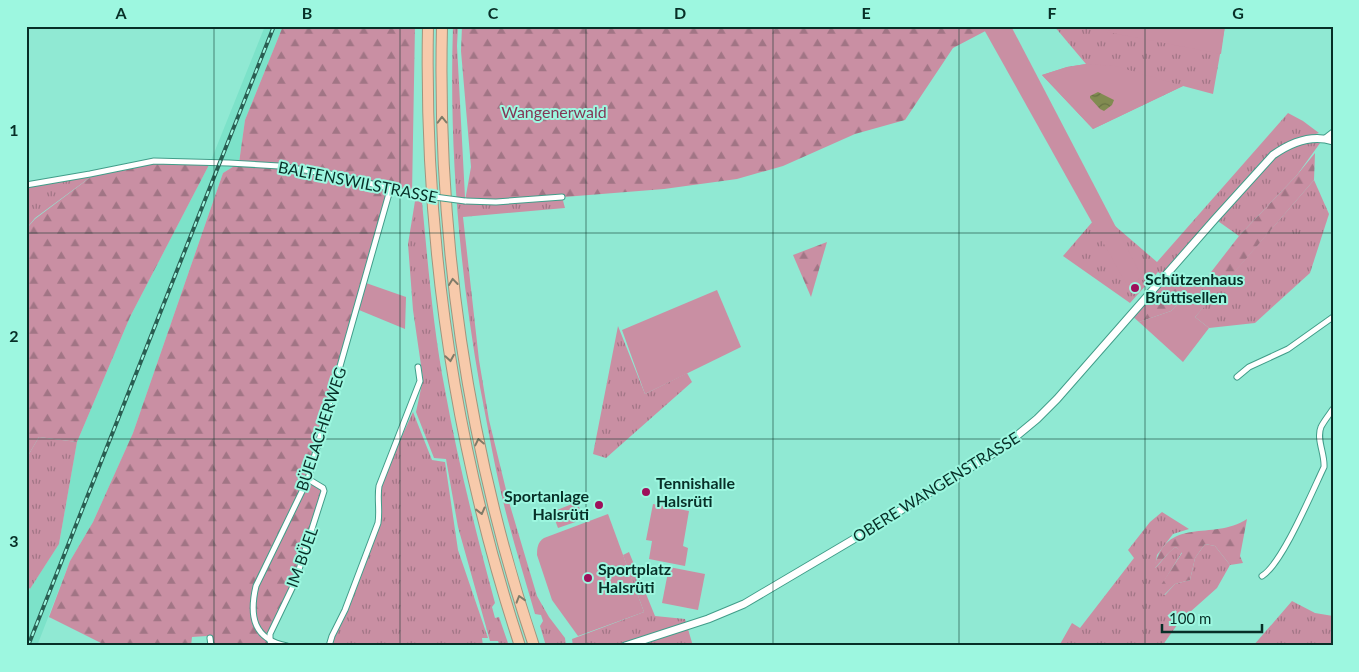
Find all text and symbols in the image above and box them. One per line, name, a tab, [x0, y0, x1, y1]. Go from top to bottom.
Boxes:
text: A	[114, 3, 127, 22]
text: B	[302, 3, 312, 22]
text: C	[488, 3, 499, 22]
text: D	[674, 3, 686, 22]
text: E	[861, 3, 871, 22]
text: F	[1047, 3, 1057, 22]
text: G	[1232, 3, 1244, 22]
park label: Wangenerwald	[501, 102, 607, 121]
one-way arrow	[437, 115, 447, 123]
text: 1	[9, 120, 19, 139]
street label: BALTENSWILSTRASSE	[277, 157, 439, 206]
place label: Schützenhaus Brüttisellen	[1145, 269, 1243, 306]
one-way arrow	[448, 277, 459, 285]
marker: Schützenhaus Brüttisellen	[1129, 282, 1141, 294]
text: 2	[9, 326, 19, 345]
one-way arrow	[444, 354, 455, 362]
street label: BÜELACHERWEG	[292, 364, 350, 493]
street label: OBERE WANGENSTRASSE	[849, 427, 1023, 546]
one-way arrow	[474, 438, 485, 446]
place label: Tennishalle Halsrüti	[656, 473, 735, 510]
place label: Sportanlage Halsrüti	[504, 486, 589, 523]
marker: Tennishalle Halsrüti	[640, 486, 652, 498]
marker: Sportanlage Halsrüti	[593, 499, 605, 511]
one-way arrow	[475, 507, 486, 516]
street label: IM BÜEL	[282, 524, 321, 590]
text: 3	[9, 531, 19, 550]
place label: Sportplatz Halsrüti	[598, 559, 671, 596]
marker: Sportplatz Halsrüti	[582, 572, 594, 584]
one-way arrow	[515, 596, 525, 604]
scale bar	[1162, 602, 1262, 634]
text: 100 m	[1169, 609, 1211, 627]

